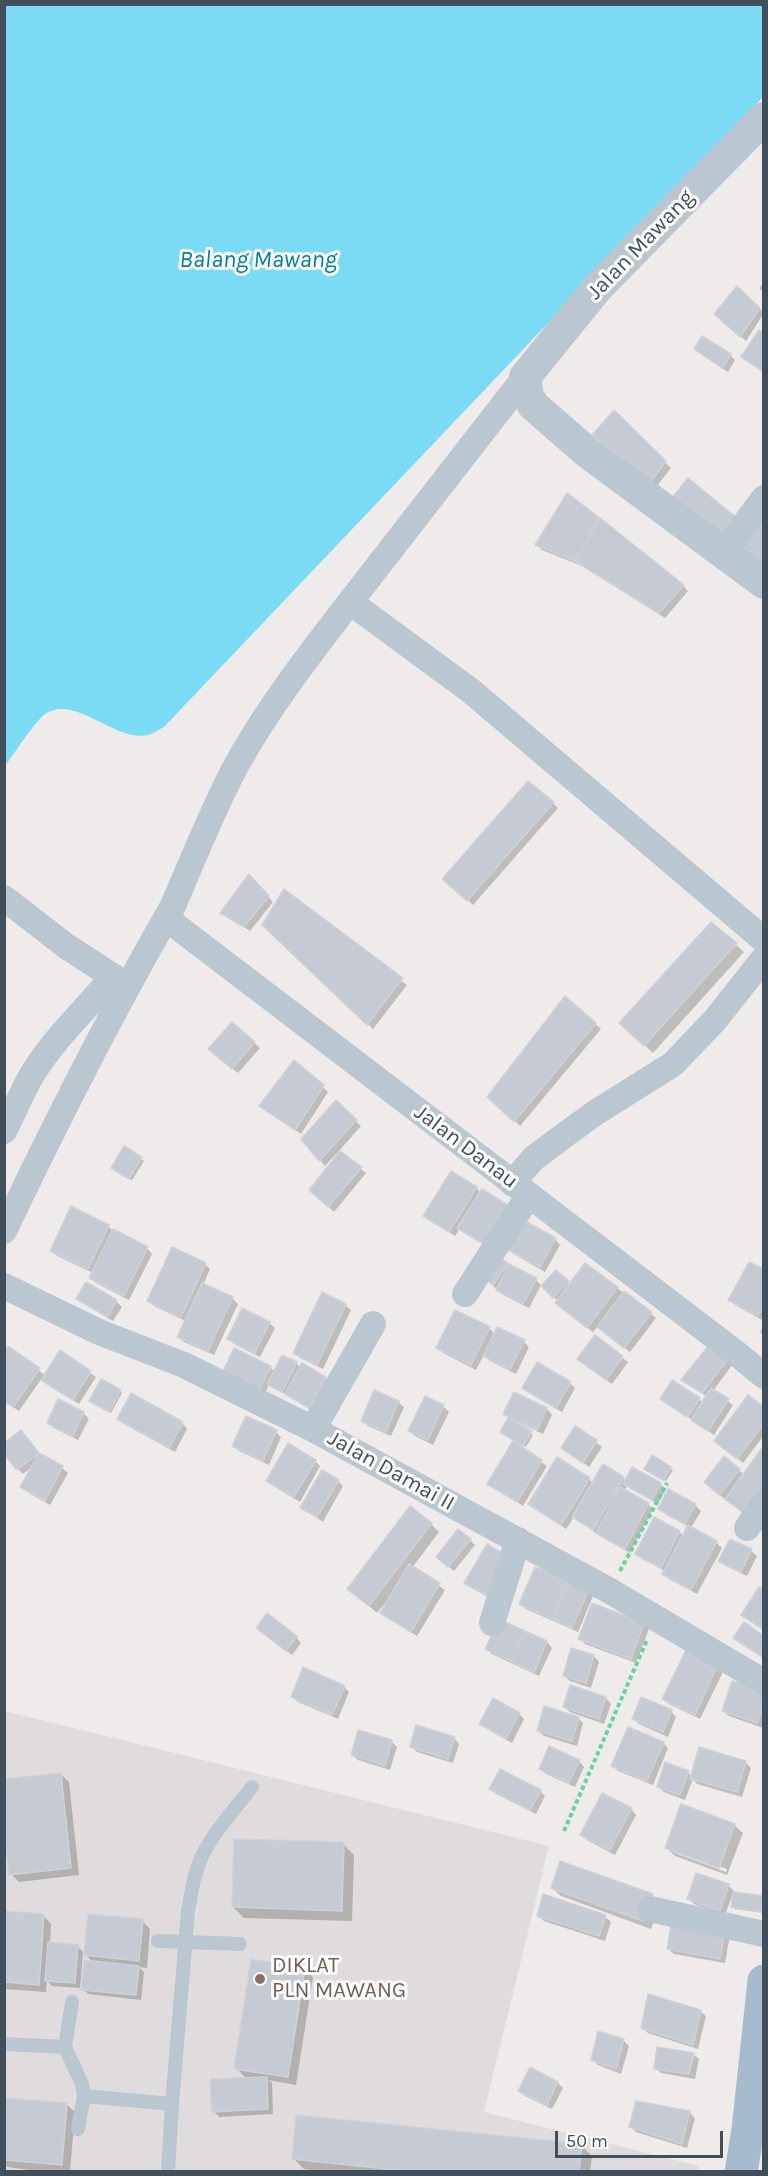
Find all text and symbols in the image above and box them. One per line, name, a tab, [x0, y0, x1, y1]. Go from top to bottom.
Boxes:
street label: Jalan Mawang	[582, 185, 700, 305]
water label: Balang Mawang	[179, 246, 337, 274]
street label: Jalan Danau	[409, 1099, 523, 1195]
street label: Jalan Damai II	[323, 1425, 459, 1517]
place label: DIKLAT PLN MAWANG	[272, 1953, 406, 2005]
marker: DIKLAT PLN MAWANG	[253, 1972, 267, 1986]
scale bar	[558, 2119, 726, 2157]
text: 50 m	[566, 2130, 608, 2152]

